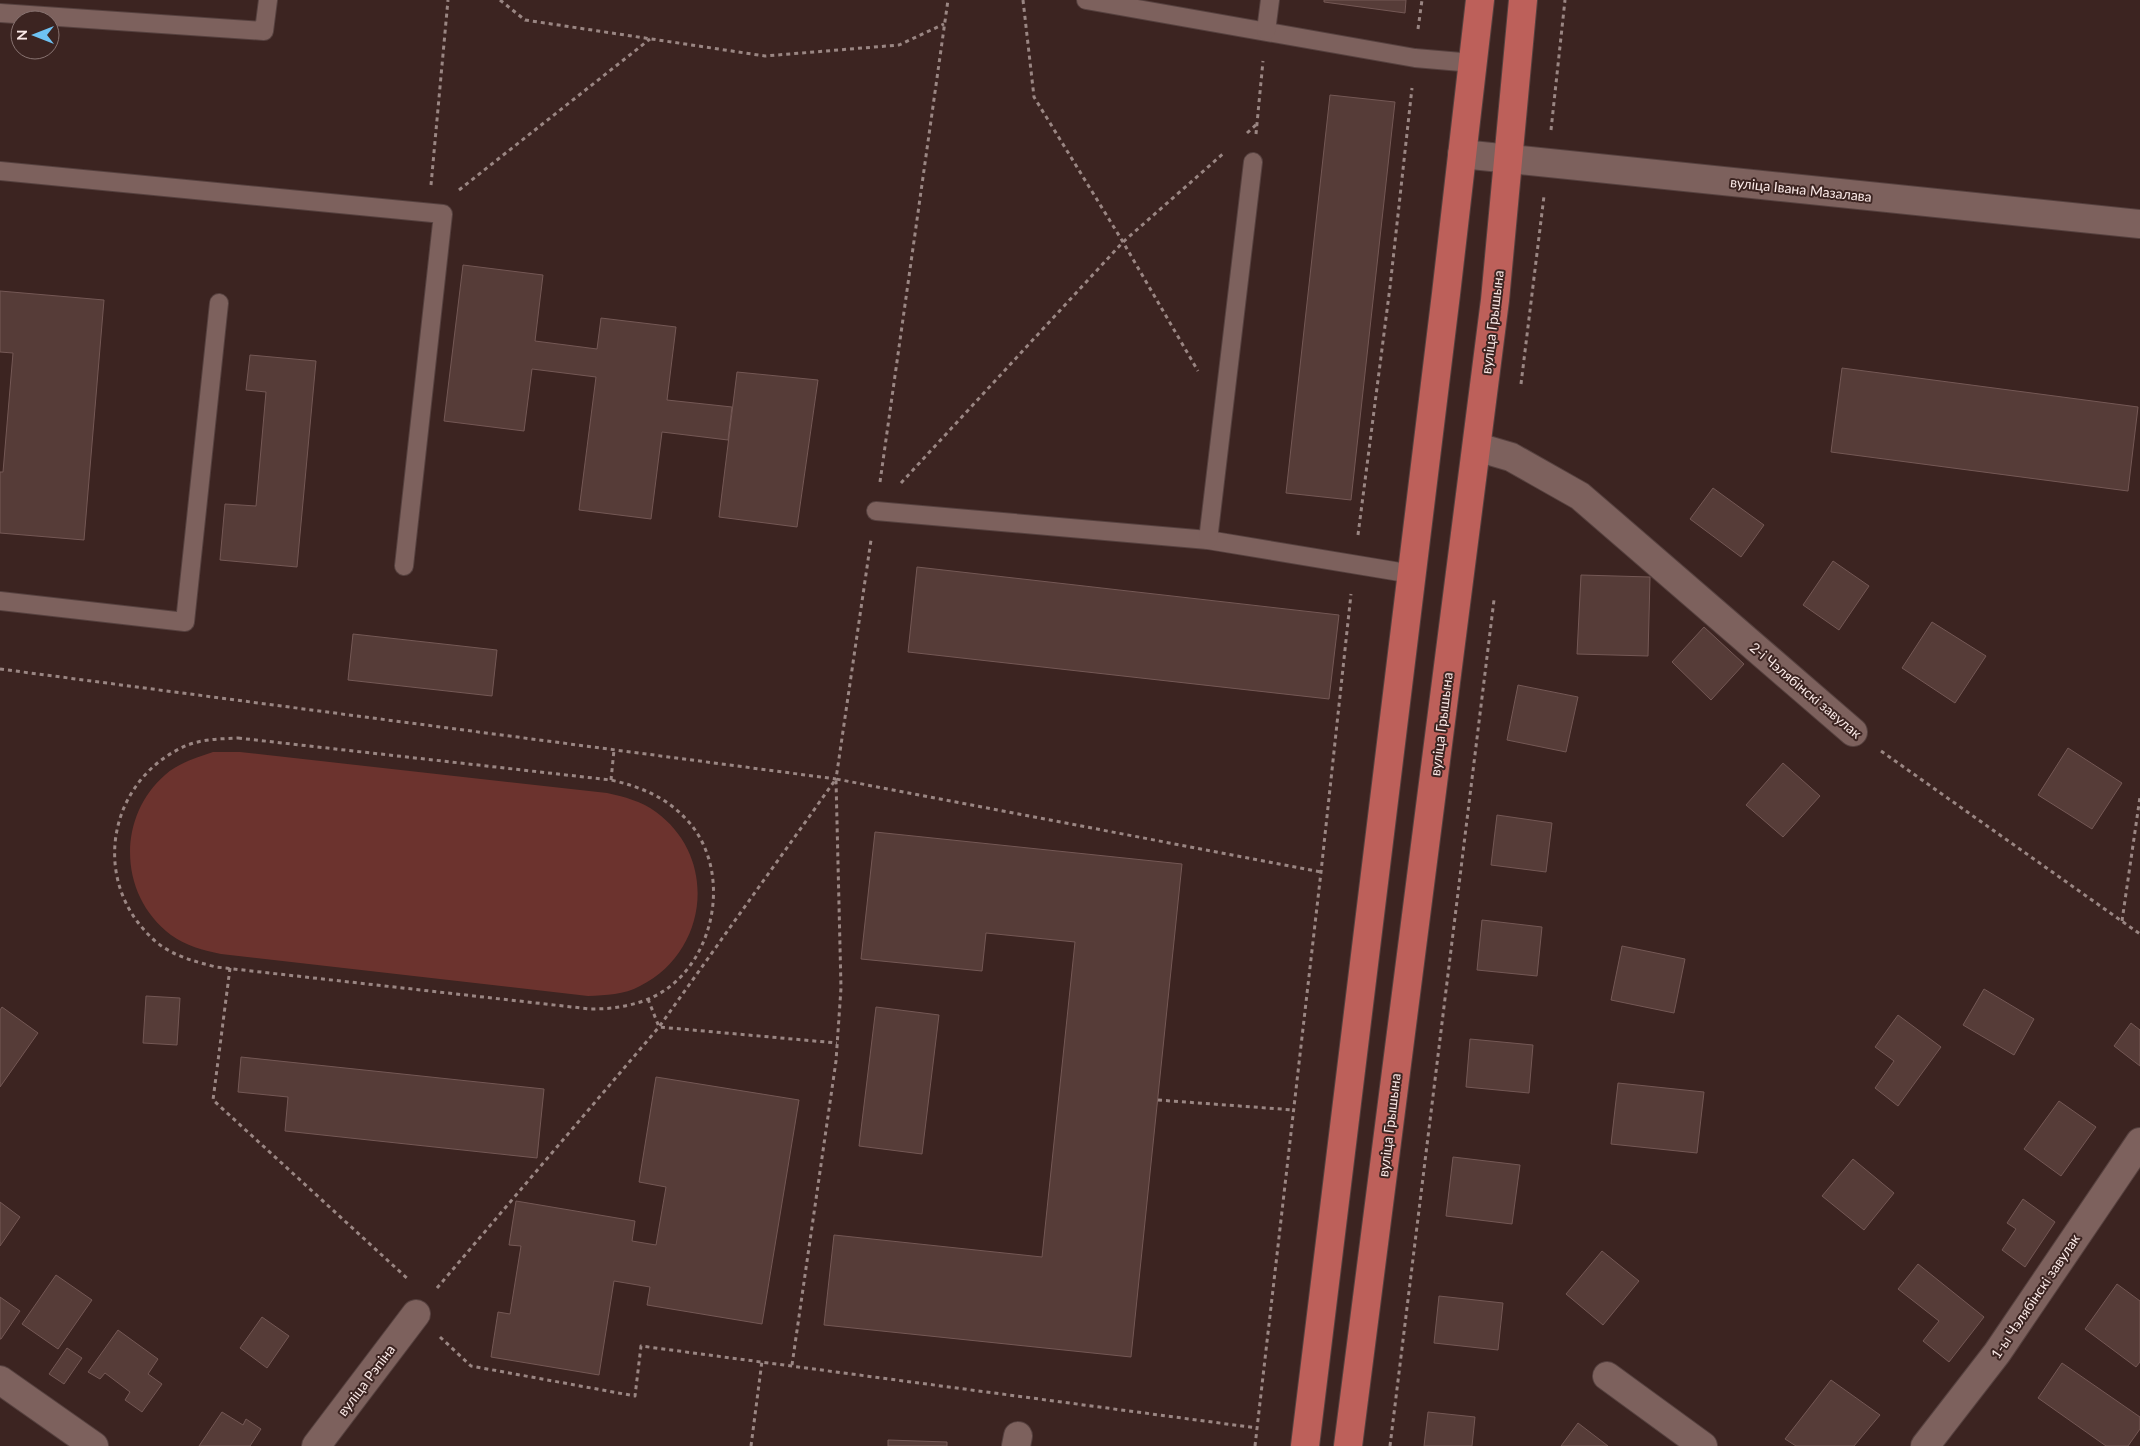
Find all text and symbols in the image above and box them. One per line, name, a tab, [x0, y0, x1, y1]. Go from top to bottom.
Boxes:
north arrow	[10, 10, 60, 60]
text: N	[13, 30, 30, 40]
street label: вуліца Iвана Мазалава	[1729, 173, 1873, 205]
street label: вуліца Грышына	[1477, 269, 1507, 375]
street label: 2-і Чэлябінскі завулак	[1747, 638, 1866, 742]
street label: вуліца Грышына	[1426, 671, 1456, 777]
street label: вуліца Грышына	[1374, 1072, 1404, 1178]
street label: 1-ы Чэлябінскі завулак	[1987, 1230, 2084, 1362]
street label: вуліца Рэпіна	[334, 1341, 398, 1419]

